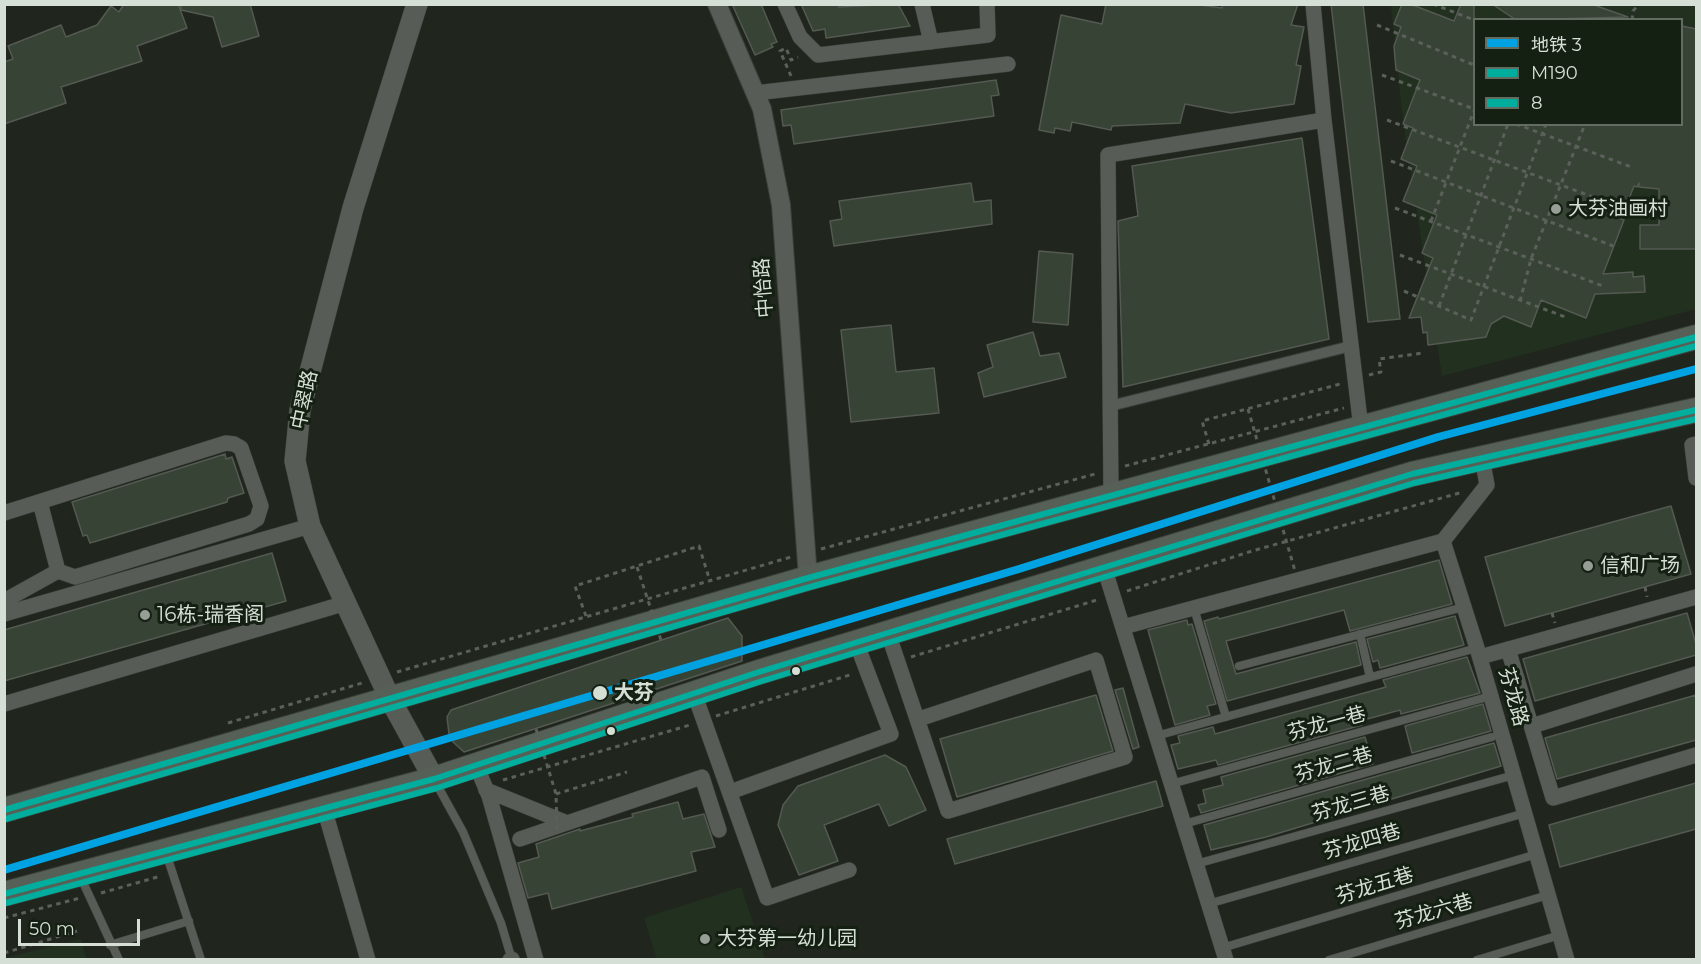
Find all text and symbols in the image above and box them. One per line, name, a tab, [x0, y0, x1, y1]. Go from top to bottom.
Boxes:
legend	[1473, 18, 1683, 126]
text: 地铁 3	[1531, 34, 1582, 56]
text: M190	[1531, 62, 1578, 84]
text: 8	[1531, 92, 1542, 114]
place label: 大芬油画村	[1568, 197, 1668, 221]
marker: 大芬油画村	[1549, 202, 1563, 216]
street label: 中怡路	[750, 257, 778, 319]
street label: 中翠路	[287, 368, 323, 432]
place label: 信和广场	[1600, 554, 1680, 578]
marker: 信和广场	[1581, 559, 1595, 573]
place label: 16栋-瑞香阁	[157, 603, 264, 627]
marker: 16栋-瑞香阁	[138, 608, 152, 622]
unlabelled marker	[790, 665, 802, 677]
street label: 芬龙路	[1493, 665, 1533, 729]
place label: 大芬	[614, 681, 654, 705]
marker: 大芬	[591, 684, 609, 702]
street label: 芬龙一巷	[1285, 702, 1369, 746]
unlabelled marker	[605, 725, 617, 737]
street label: 芬龙二巷	[1292, 742, 1376, 788]
street label: 芬龙三巷	[1309, 781, 1393, 827]
street label: 芬龙四巷	[1320, 819, 1404, 865]
street label: 芬龙五巷	[1333, 863, 1417, 909]
street label: 芬龙六巷	[1392, 889, 1476, 935]
scale bar	[21, 907, 142, 945]
text: 50 m	[29, 918, 75, 940]
place label: 大芬第一幼儿园	[717, 927, 857, 951]
marker: 大芬第一幼儿园	[698, 932, 712, 946]

